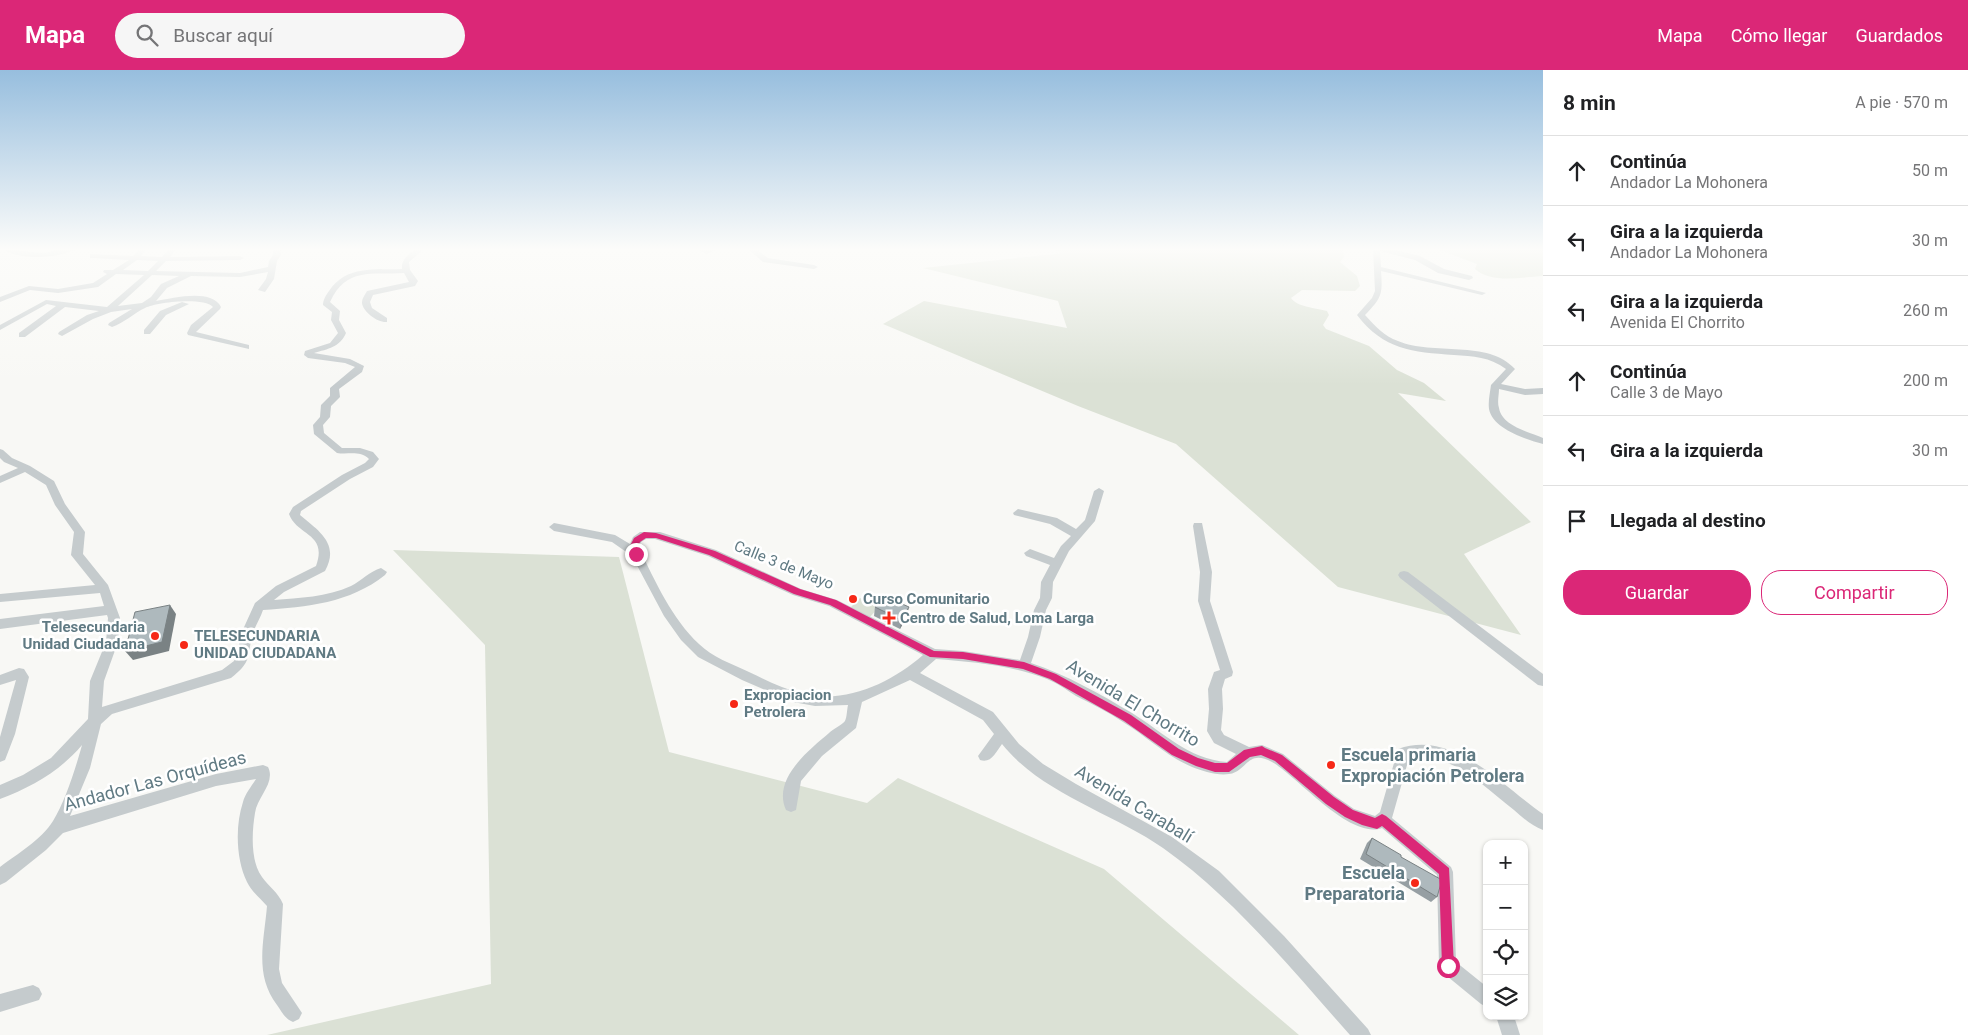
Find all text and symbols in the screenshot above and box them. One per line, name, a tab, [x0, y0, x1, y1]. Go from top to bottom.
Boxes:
search box	[115, 13, 465, 58]
text: Mapa	[25, 21, 85, 49]
icon: search	[133, 21, 161, 49]
text: Buscar aquí	[173, 24, 273, 47]
text: Mapa	[1657, 25, 1703, 46]
text: Cómo llegar	[1731, 25, 1827, 46]
text: Guardados	[1855, 25, 1943, 46]
text: 8 min	[1563, 91, 1616, 115]
text: A pie · 570 m	[1855, 93, 1948, 112]
text: Continúa	[1610, 150, 1687, 173]
icon: ahead	[1563, 157, 1591, 185]
text: 50 m	[1912, 161, 1948, 180]
text: Andador La Mohonera	[1610, 173, 1768, 192]
text: Gira a la izquierda	[1610, 220, 1763, 243]
icon: left	[1563, 227, 1591, 255]
text: 30 m	[1912, 231, 1948, 250]
text: Andador La Mohonera	[1610, 243, 1768, 262]
text: Gira a la izquierda	[1610, 290, 1763, 313]
icon: left	[1563, 297, 1591, 325]
text: 260 m	[1903, 301, 1948, 320]
text: Avenida El Chorrito	[1610, 313, 1745, 332]
text: Continúa	[1610, 360, 1687, 383]
icon: ahead	[1563, 367, 1591, 395]
text: 200 m	[1903, 371, 1948, 390]
text: Calle 3 de Mayo	[1610, 383, 1723, 402]
icon: left	[1563, 437, 1591, 465]
text: Gira a la izquierda	[1610, 439, 1763, 462]
text: 30 m	[1912, 441, 1948, 460]
icon: arrive	[1563, 507, 1591, 535]
text: Llegada al destino	[1610, 509, 1766, 532]
street label: Calle 3 de Mayo	[732, 537, 836, 593]
route end	[625, 543, 648, 566]
button: Guardar	[1563, 570, 1751, 615]
button: Compartir	[1761, 570, 1948, 615]
place label: Curso Comunitario	[863, 590, 990, 608]
marker: Curso Comunitario	[847, 593, 859, 605]
place label: Centro de Salud, Loma Larga	[900, 609, 1094, 627]
marker: Centro de Salud, Loma Larga	[882, 611, 896, 625]
place label: Telesecundaria Unidad Ciudadana	[23, 618, 145, 653]
place label: TELESECUNDARIA UNIDAD CIUDADANA	[194, 627, 337, 662]
marker: Telesecundaria Unidad Ciudadana	[149, 630, 161, 642]
marker: TELESECUNDARIA UNIDAD CIUDADANA	[178, 639, 190, 651]
street label: Avenida El Chorrito	[1063, 655, 1204, 751]
place label: Expropiacion Petrolera	[744, 686, 831, 721]
marker: Expropiacion Petrolera	[728, 698, 740, 710]
place label: Escuela primaria Expropiación Petrolera	[1341, 744, 1525, 786]
street label: Andador Las Orquídeas	[62, 746, 248, 815]
marker: Escuela primaria Expropiación Petrolera	[1325, 759, 1337, 771]
street label: Avenida Carabalí	[1071, 760, 1198, 847]
map controls	[1483, 840, 1528, 1020]
button: +	[1483, 840, 1528, 885]
place label: Escuela Preparatoria	[1305, 862, 1405, 904]
marker: Escuela Preparatoria	[1409, 877, 1421, 889]
button: −	[1483, 885, 1528, 930]
button: locate	[1483, 930, 1528, 975]
route start	[1437, 955, 1460, 978]
button: layers	[1483, 975, 1528, 1020]

